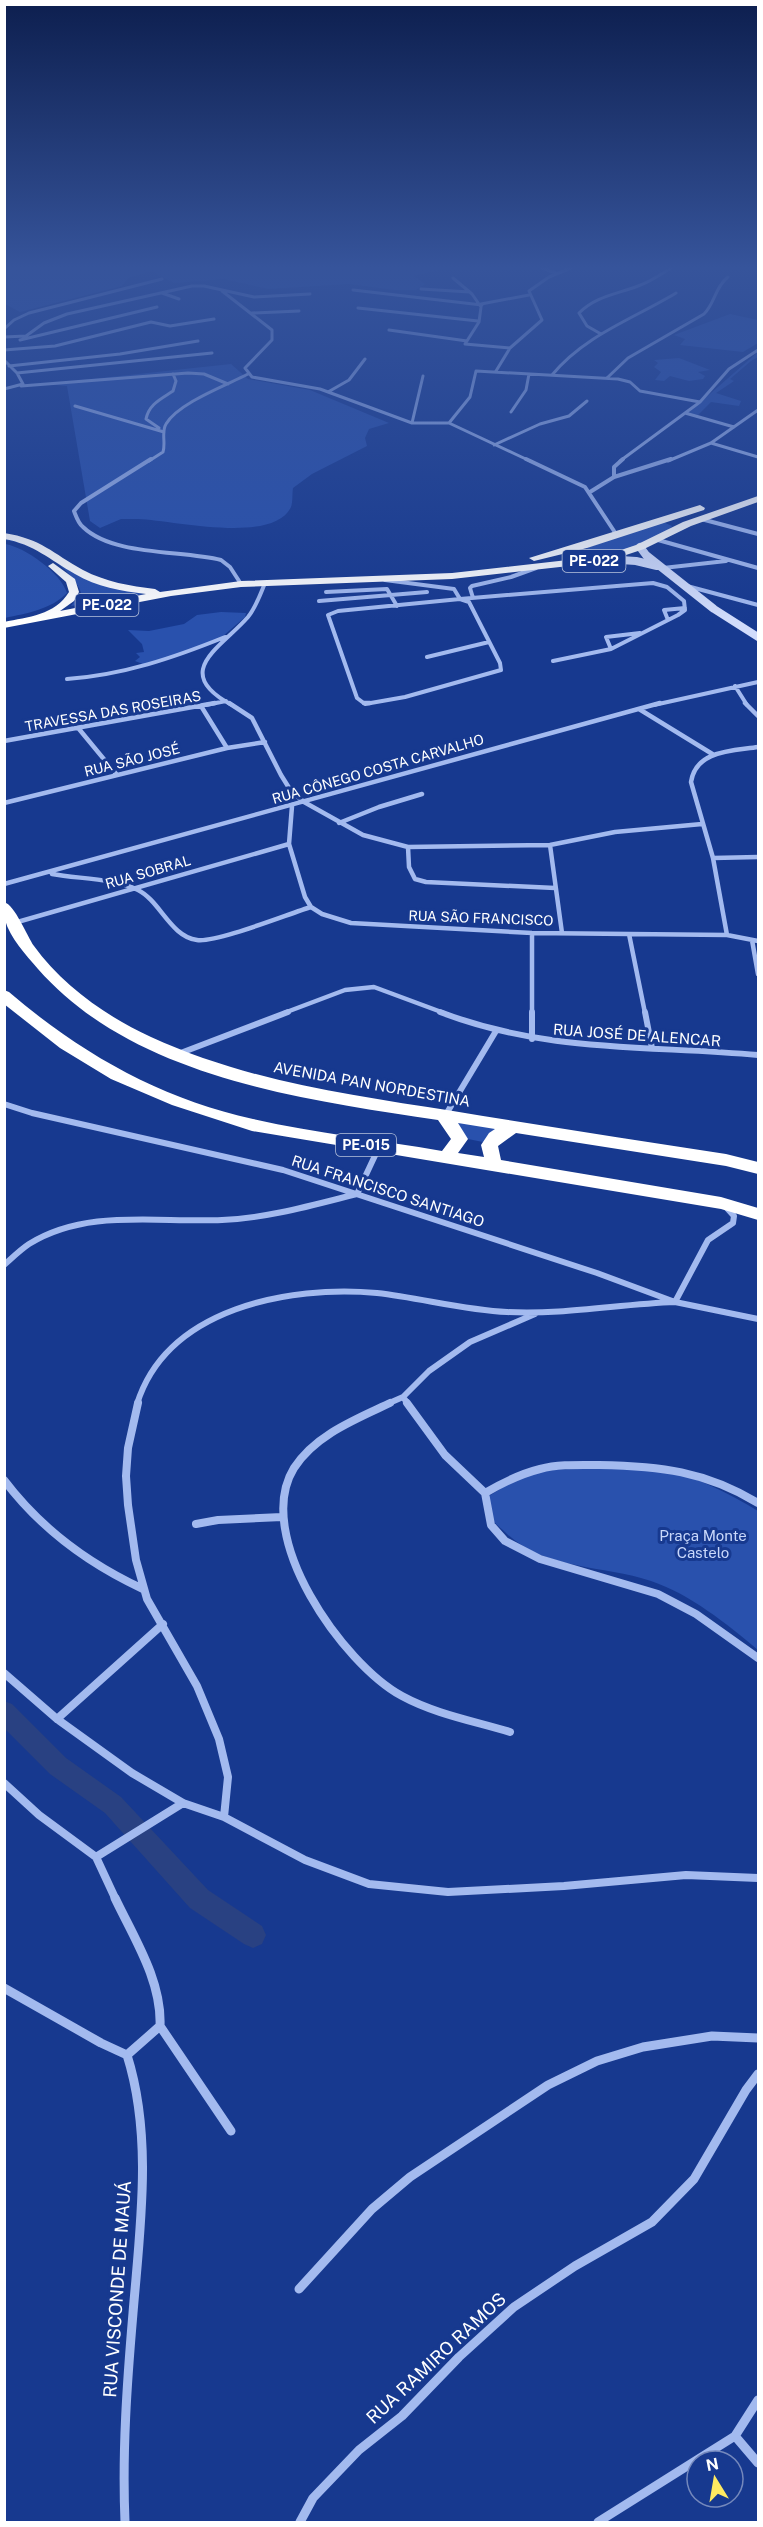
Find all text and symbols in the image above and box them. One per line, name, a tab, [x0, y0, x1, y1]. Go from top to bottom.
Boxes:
road number: PE-022	[562, 550, 626, 572]
road number: PE-022	[76, 594, 138, 616]
street label: TRAVESSA DAS ROSEIRAS	[24, 688, 202, 734]
street label: RUA CÔNEGO COSTA CARVALHO	[270, 730, 486, 807]
street label: RUA SÃO JOSÉ	[82, 739, 181, 780]
street label: RUA SOBRAL	[103, 852, 193, 892]
street label: RUA SÃO FRANCISCO	[408, 906, 554, 929]
street label: RUA JOSÉ DE ALENCAR	[553, 1021, 721, 1049]
street label: AVENIDA PAN NORDESTINA	[272, 1058, 472, 1110]
road number: PE-015	[336, 1134, 396, 1156]
street label: RUA FRANCISCO SANTIAGO	[289, 1152, 487, 1230]
park label: Praça Monte Castelo	[659, 1527, 747, 1561]
street label: RUA VISCONDE DE MAUÁ	[98, 2179, 135, 2398]
street label: RUA RAMIRO RAMOS	[362, 2288, 510, 2428]
north arrow	[685, 2449, 745, 2509]
text: N	[704, 2454, 720, 2475]

